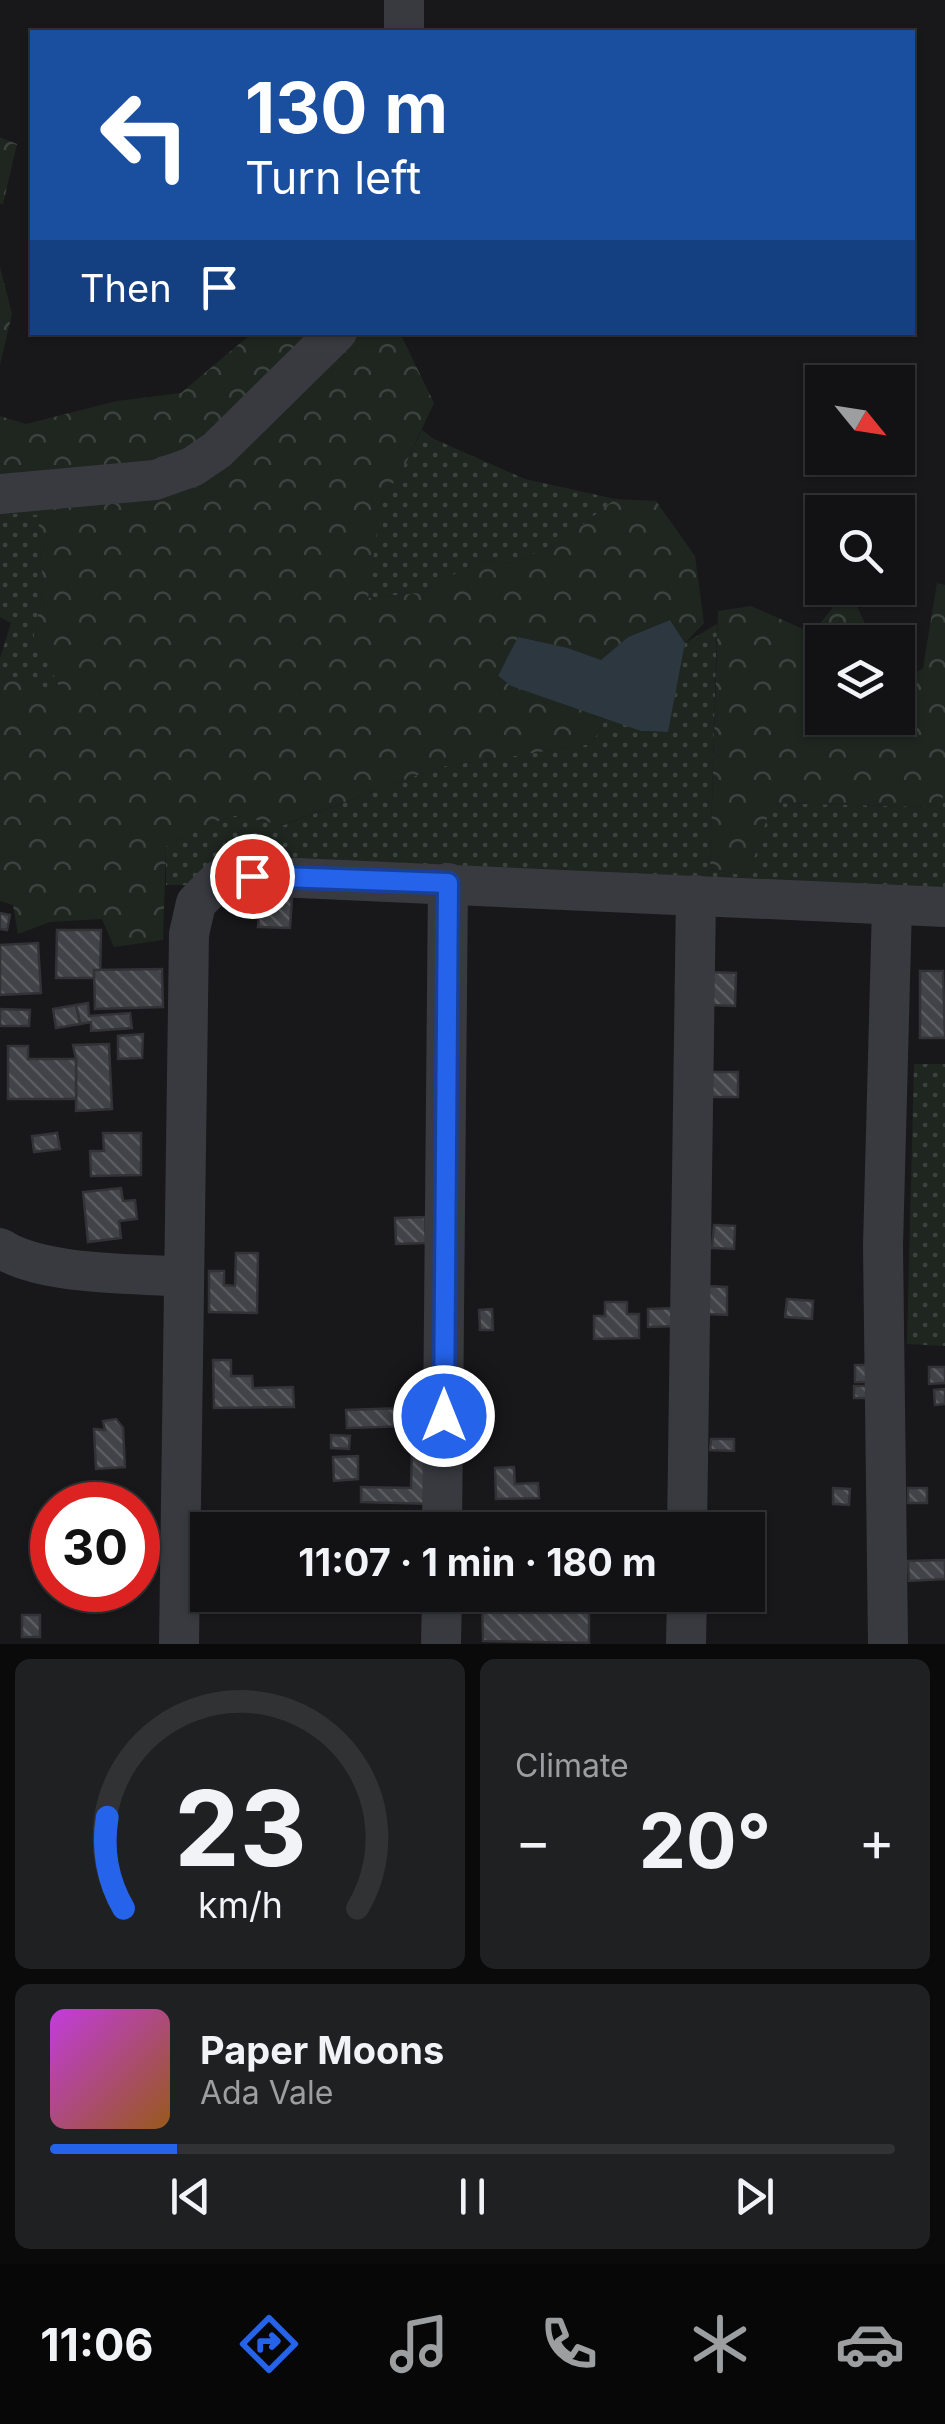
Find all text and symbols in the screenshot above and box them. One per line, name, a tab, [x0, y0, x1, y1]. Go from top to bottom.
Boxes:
text: 130 m	[245, 65, 448, 150]
icon: left	[80, 70, 210, 200]
text: Turn left	[245, 150, 421, 205]
icon: arrive	[192, 260, 247, 315]
text: Then	[80, 265, 172, 311]
north arrow	[805, 365, 915, 475]
map controls	[805, 365, 915, 735]
button: search	[805, 495, 915, 605]
button: layers	[805, 625, 915, 735]
pin	[210, 834, 295, 919]
icon: arrive	[225, 849, 280, 904]
position arrow	[392, 1364, 496, 1468]
speed limit sign: 30	[30, 1482, 160, 1612]
text: 11:07 · 1 min · 180 m	[298, 1539, 657, 1585]
text: Climate	[515, 1746, 629, 1785]
text: 23	[174, 1765, 306, 1891]
text: 20°	[639, 1795, 771, 1886]
text: −	[515, 1808, 551, 1874]
text: +	[859, 1808, 895, 1874]
text: km/h	[198, 1883, 282, 1927]
text: Paper Moons	[200, 2027, 444, 2073]
text: Ada Vale	[200, 2073, 333, 2112]
icon: previous	[163, 2169, 218, 2224]
icon: pause	[445, 2169, 500, 2224]
icon: next	[727, 2169, 782, 2224]
icon: directions	[234, 2309, 304, 2379]
icon: music	[384, 2309, 454, 2379]
icon: phone	[534, 2309, 604, 2379]
icon: climate	[685, 2309, 755, 2379]
icon: car	[835, 2309, 905, 2379]
text: 11:06	[40, 2317, 154, 2372]

